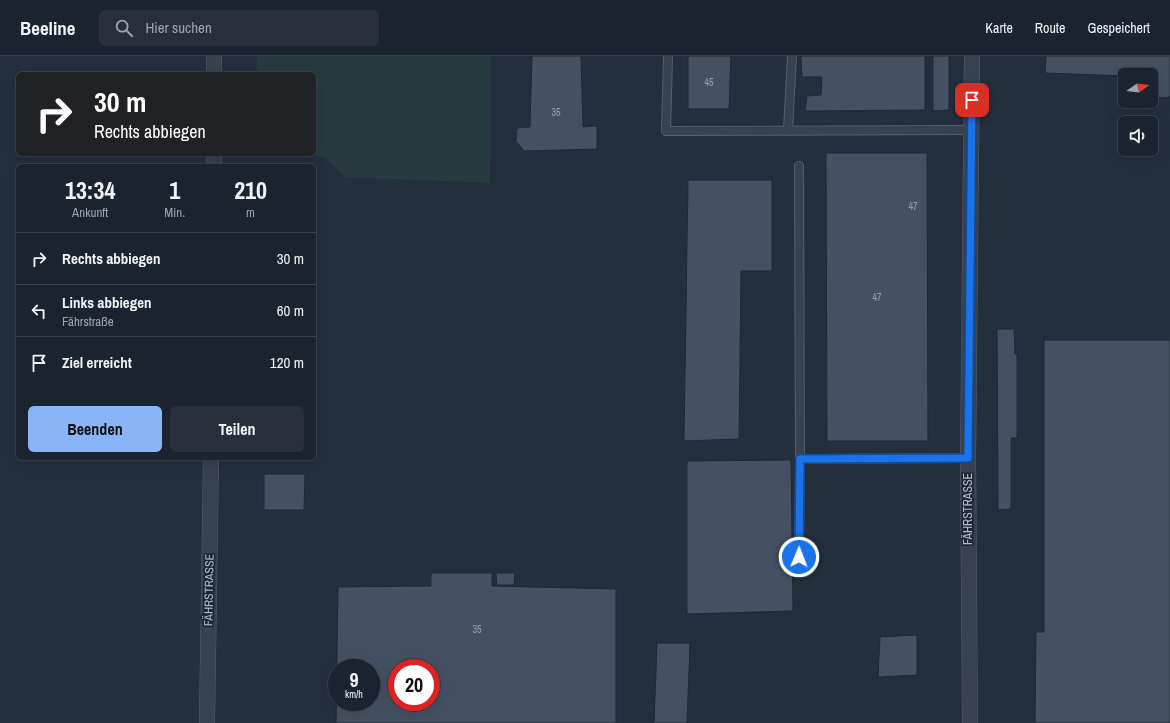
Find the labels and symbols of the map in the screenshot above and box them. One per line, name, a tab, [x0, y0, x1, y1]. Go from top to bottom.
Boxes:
north arrow	[1118, 68, 1158, 108]
house number: 45	[704, 76, 714, 89]
pin	[955, 83, 989, 117]
house number: 35	[551, 106, 561, 119]
house number: 47	[908, 200, 918, 213]
house number: 47	[872, 291, 882, 304]
street label: FÄHRSTRASSE	[960, 473, 976, 545]
position arrow	[778, 536, 820, 578]
street label: FÄHRSTRASSE	[200, 554, 218, 626]
house number: 35	[472, 623, 482, 636]
speed limit sign: 20	[388, 659, 440, 711]

